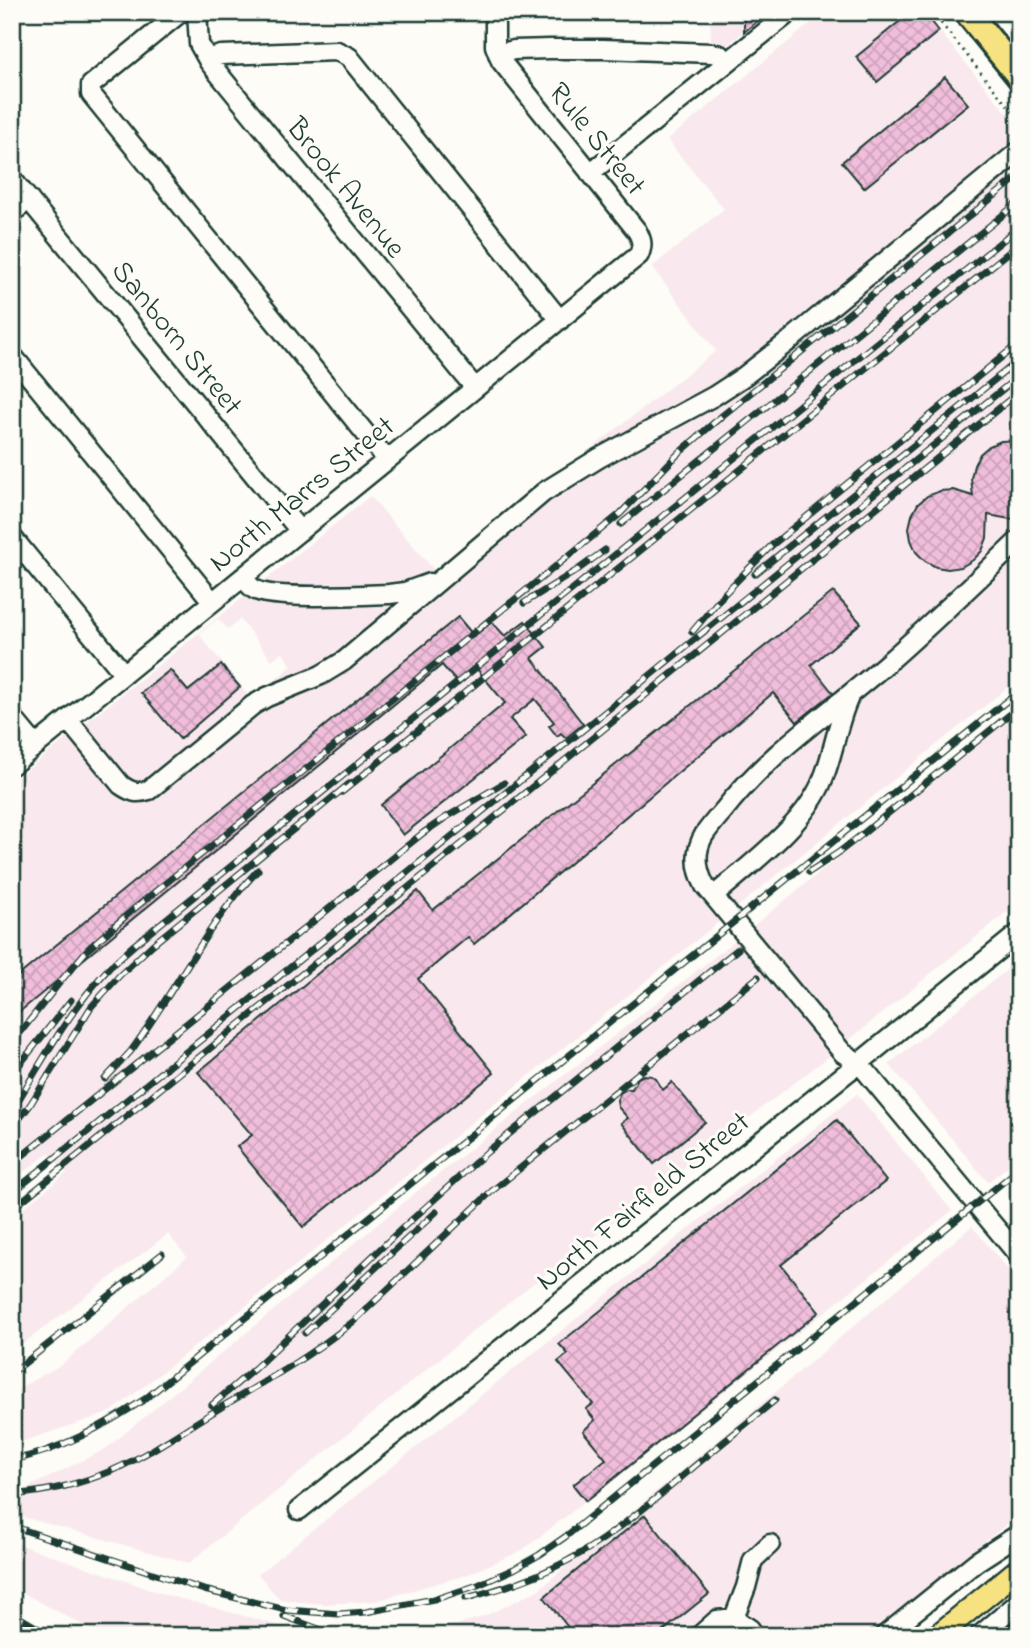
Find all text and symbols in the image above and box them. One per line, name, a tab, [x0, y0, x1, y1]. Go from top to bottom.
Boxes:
street label: Rule Street	[536, 73, 655, 206]
street label: Brook Avenue	[273, 108, 416, 269]
street label: Sanborn Street	[99, 252, 252, 426]
street label: North Marrs Street	[200, 406, 405, 584]
street label: North Fairfield Street	[527, 1102, 761, 1303]

